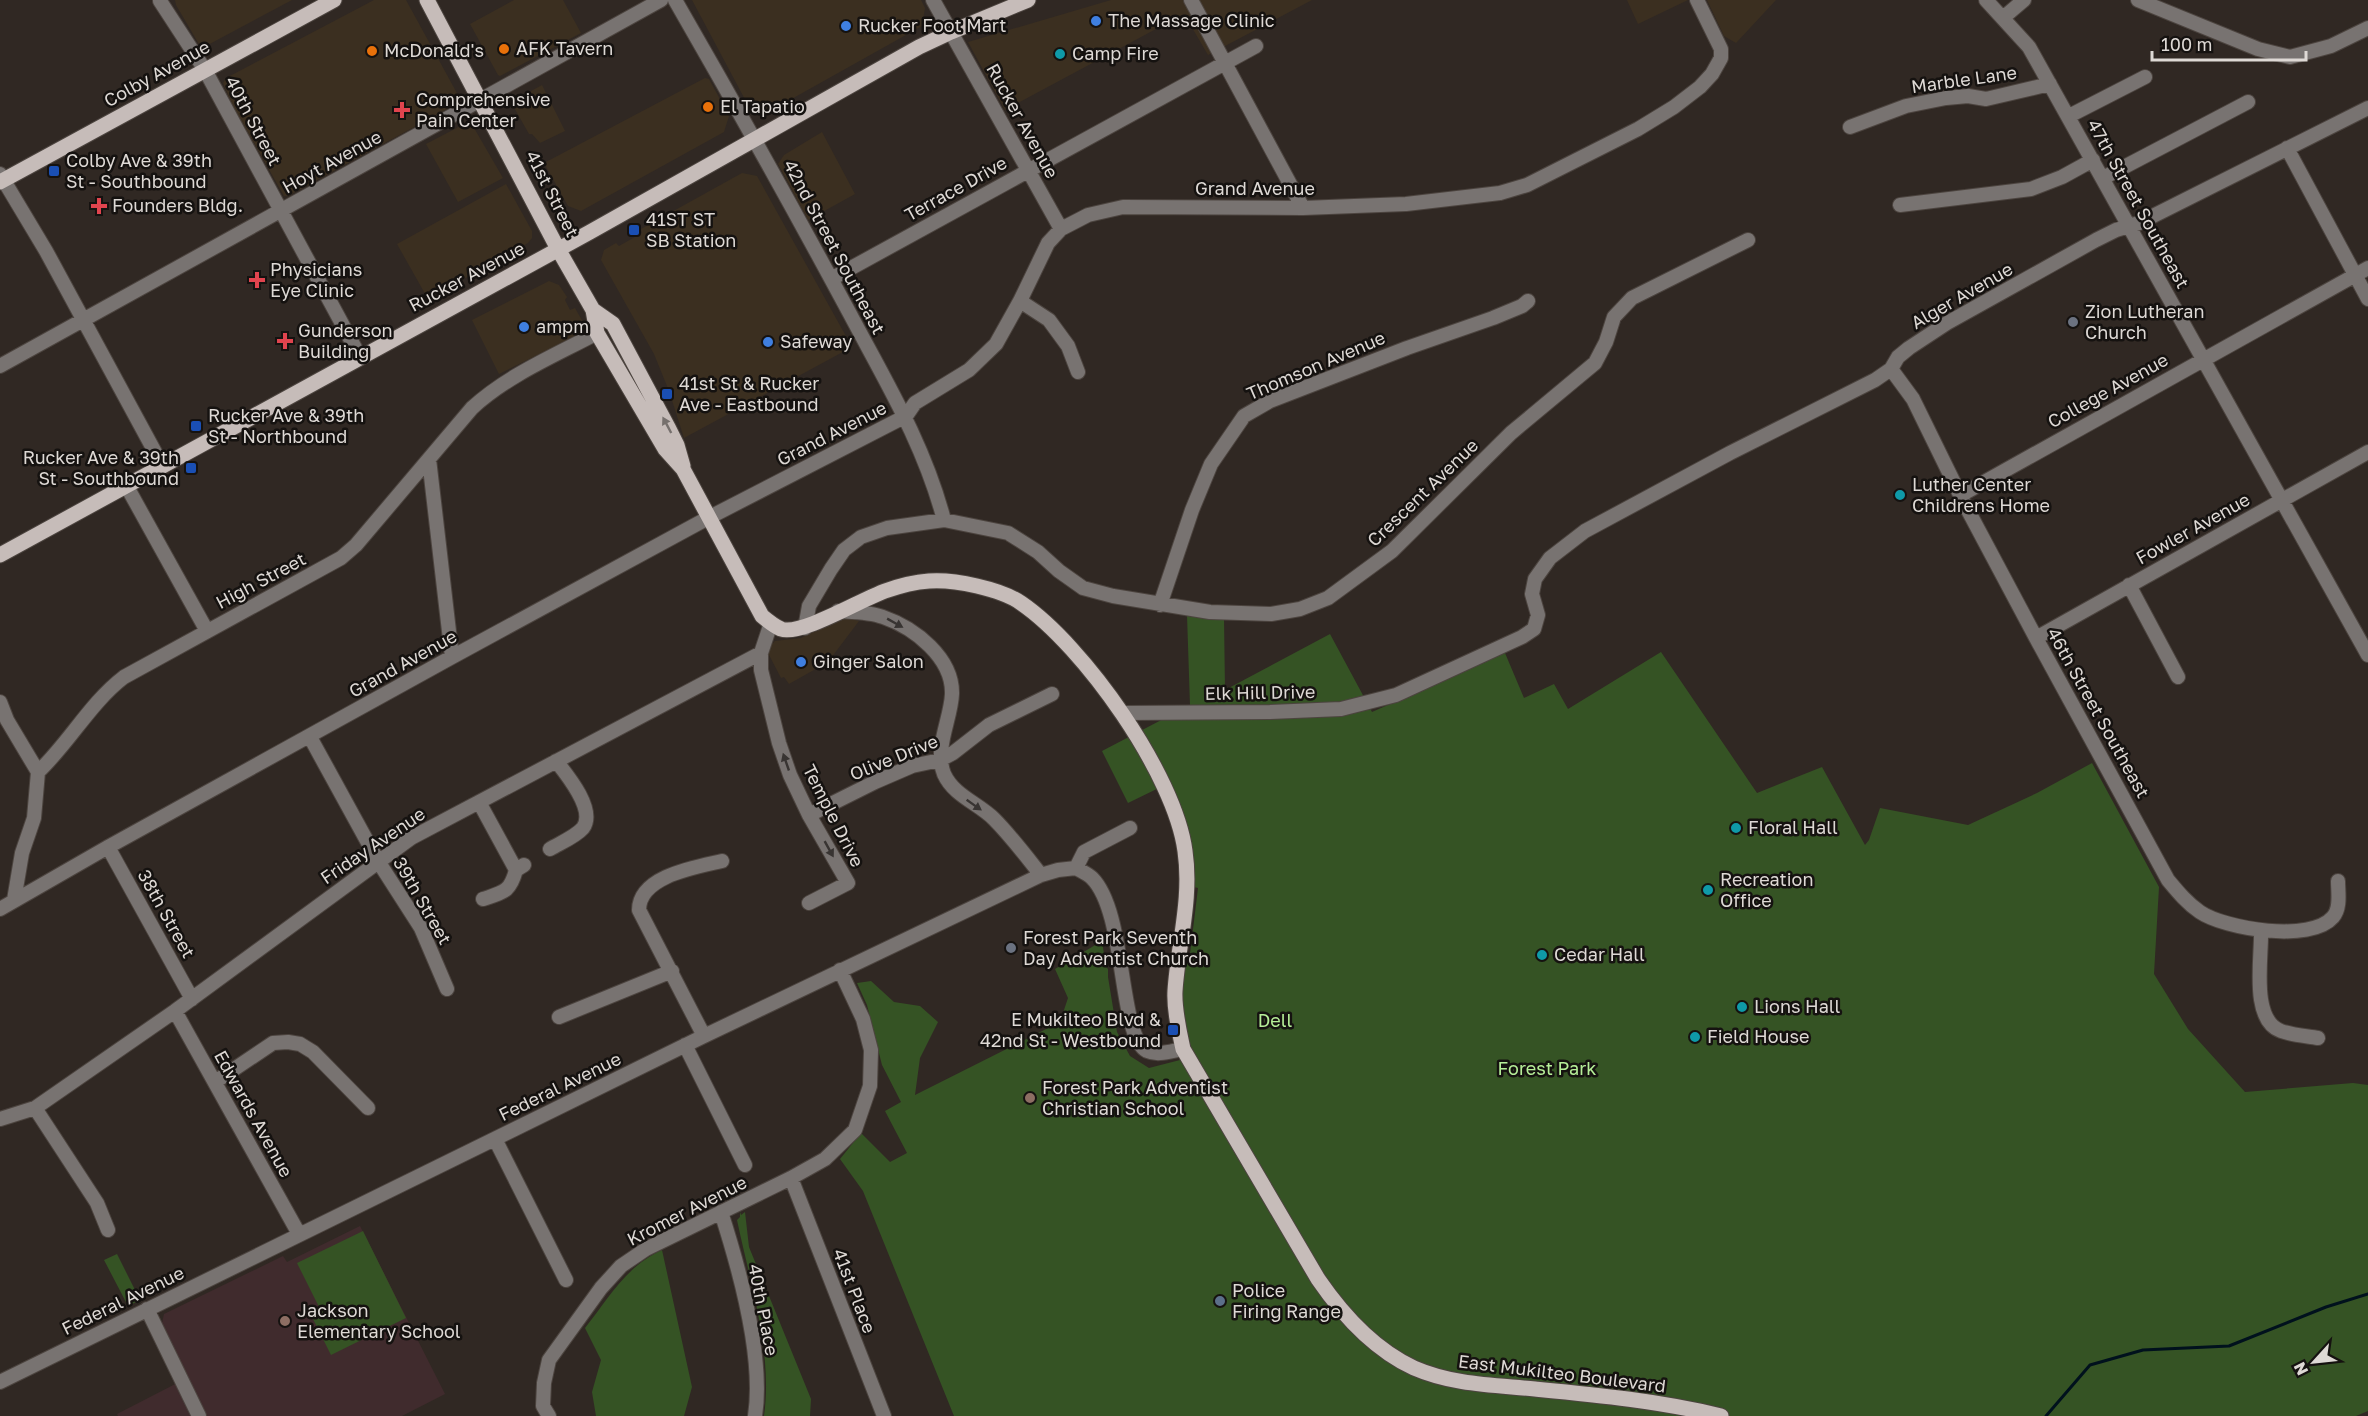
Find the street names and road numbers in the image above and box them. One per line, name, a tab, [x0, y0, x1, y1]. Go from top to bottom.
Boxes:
street label: Colby Avenue	[100, 35, 213, 111]
street label: Rucker Avenue	[982, 59, 1063, 182]
street label: Marble Lane	[1910, 61, 2018, 97]
street label: 40th Street	[221, 72, 287, 169]
street label: 47th Street Southeast	[2083, 115, 2195, 292]
street label: Hoyt Avenue	[278, 125, 385, 197]
street label: 41st Street	[522, 147, 584, 241]
street label: Terrace Drive	[901, 151, 1010, 225]
street label: 42nd Street Southeast	[779, 155, 890, 338]
street label: Grand Avenue	[1195, 177, 1315, 199]
street label: Rucker Avenue	[405, 236, 528, 316]
street label: Alger Avenue	[1907, 257, 2016, 333]
street label: Thomson Avenue	[1243, 326, 1388, 404]
street label: College Avenue	[2043, 348, 2172, 432]
street label: Grand Avenue	[773, 396, 890, 470]
street label: Crescent Avenue	[1362, 434, 1482, 551]
street label: Fowler Avenue	[2132, 488, 2253, 568]
street label: High Street	[212, 547, 309, 613]
street label: Grand Avenue	[345, 624, 460, 702]
street label: 46th Street Southeast	[2043, 624, 2155, 801]
street label: Elk Hill Drive	[1205, 680, 1315, 704]
street label: Olive Drive	[846, 729, 941, 785]
street label: Temple Drive	[799, 761, 869, 870]
street label: Friday Avenue	[316, 802, 429, 888]
street label: 39th Street	[389, 853, 457, 948]
street label: 38th Street	[134, 866, 200, 962]
street label: Edwards Avenue	[210, 1046, 298, 1181]
street label: Federal Avenue	[495, 1047, 624, 1125]
street label: Kromer Avenue	[623, 1170, 750, 1250]
street label: 41st Place	[829, 1245, 881, 1336]
street label: Federal Avenue	[58, 1261, 187, 1339]
street label: 40th Place	[744, 1262, 784, 1358]
street label: East Mukilteo Boulevard	[1457, 1349, 1667, 1397]

